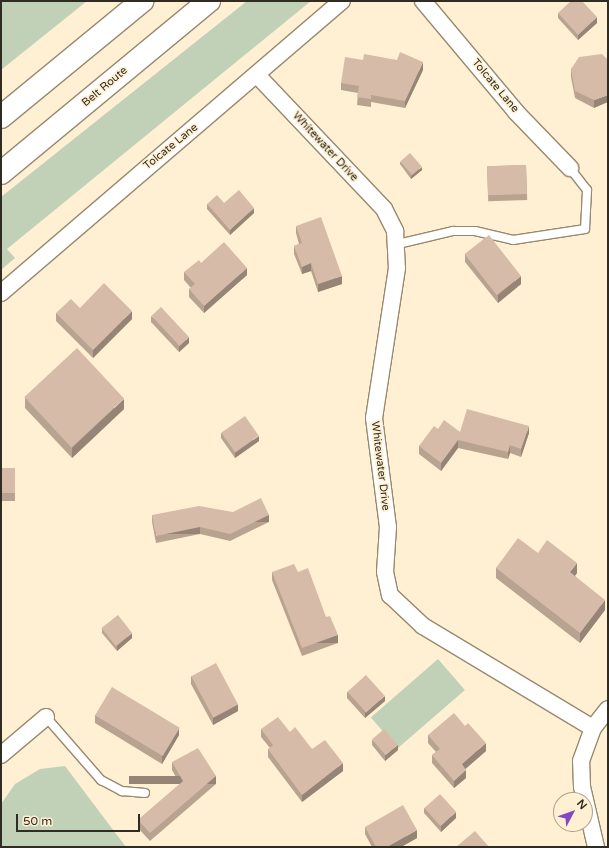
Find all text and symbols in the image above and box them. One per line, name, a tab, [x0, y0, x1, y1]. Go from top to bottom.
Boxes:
street label: Tolcate Lane	[469, 56, 521, 116]
street label: Belt Route	[80, 64, 130, 110]
street label: Whitewater Drive	[289, 110, 361, 184]
street label: Tolcate Lane	[141, 121, 201, 173]
street label: Whitewater Drive	[368, 420, 392, 512]
north arrow	[553, 792, 593, 832]
text: N	[574, 797, 589, 812]
scale bar	[18, 806, 142, 832]
text: 50 m	[23, 814, 52, 828]

